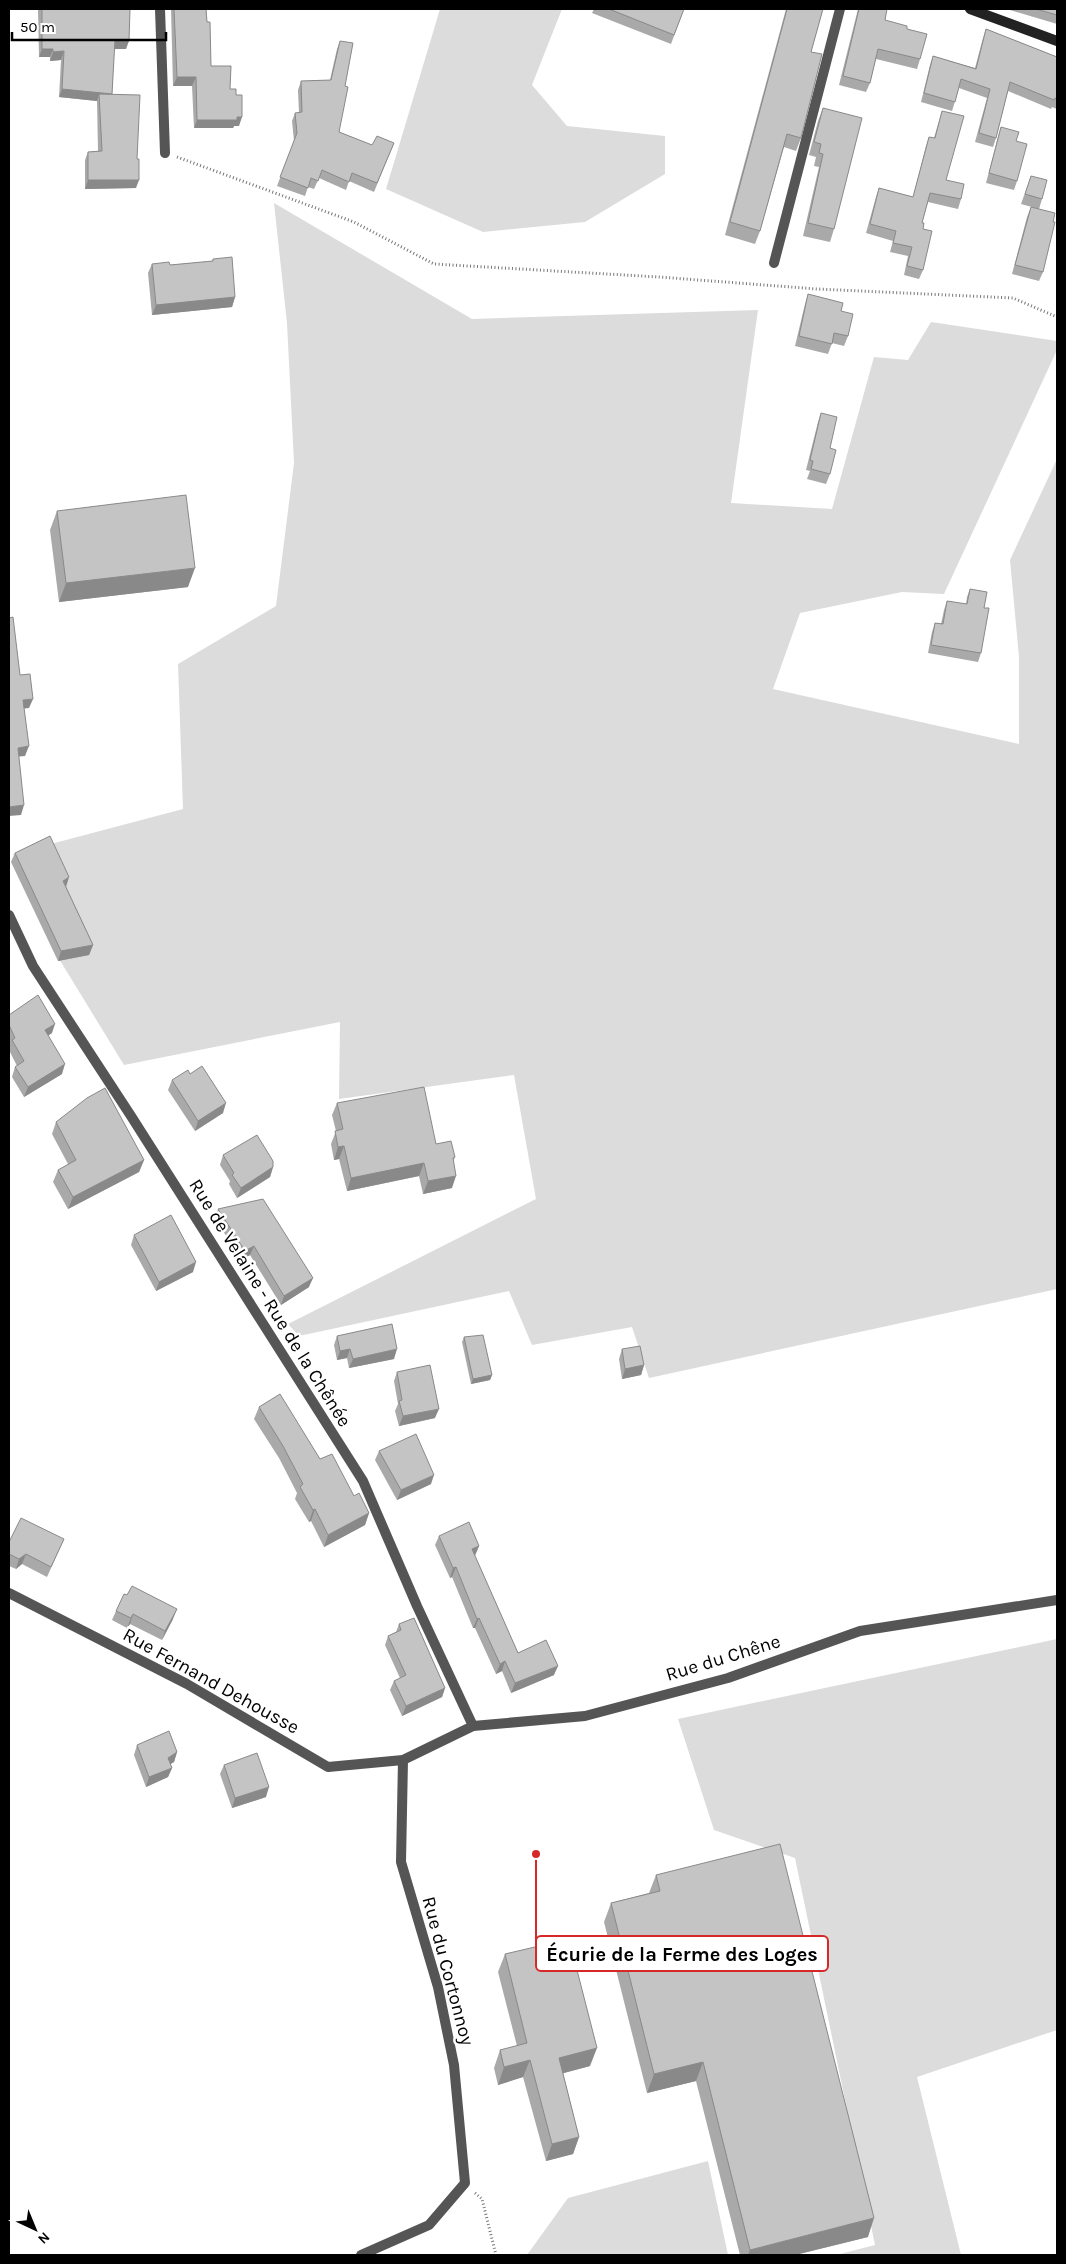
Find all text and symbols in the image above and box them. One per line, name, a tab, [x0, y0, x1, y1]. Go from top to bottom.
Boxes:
scale bar	[12, 10, 166, 42]
text: 50 m	[20, 18, 55, 36]
street label: Rue de Velaine - Rue de la Chênée	[184, 1175, 356, 1431]
street label: Rue Fernand Dehousse	[119, 1623, 303, 1739]
street label: Rue du Chêne	[663, 1630, 783, 1686]
street label: Rue du Cortonnoy	[418, 1894, 478, 2048]
callout: Écurie de la Ferme des Loges	[536, 1936, 828, 1971]
text: Écurie de la Ferme des Loges	[546, 1941, 818, 1966]
north arrow	[10, 2204, 60, 2254]
text: N	[34, 2228, 53, 2248]

